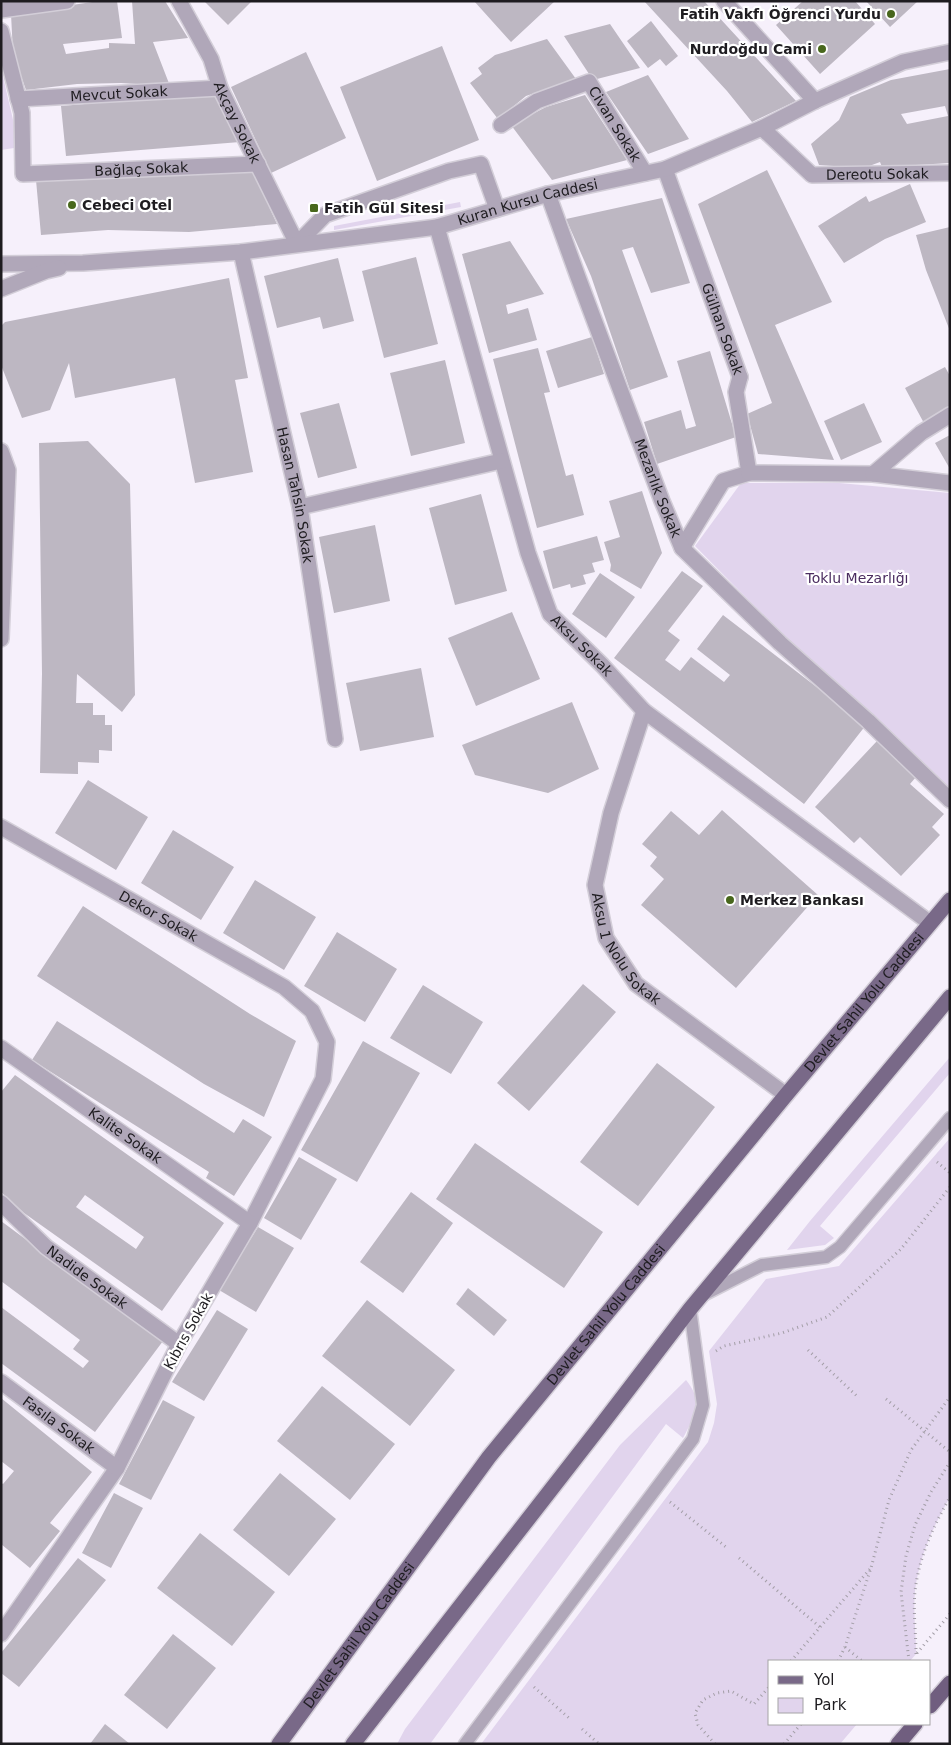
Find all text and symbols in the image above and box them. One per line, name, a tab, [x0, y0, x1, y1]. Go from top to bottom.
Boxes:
place label: Fatih Vakfı Öğrenci Yurdu	[680, 5, 881, 22]
marker: Fatih Vakfı Öğrenci Yurdu	[885, 8, 897, 20]
place label: Nurdoğdu Cami	[690, 41, 812, 57]
marker: Nurdoğdu Cami	[816, 43, 828, 55]
street label: Akçay Sokak	[211, 80, 264, 167]
street label: Mevcut Sokak	[70, 83, 169, 104]
street label: Civan Sokak	[586, 83, 645, 166]
street label: Bağlaç Sokak	[94, 159, 189, 179]
street label: Dereotu Sokak	[826, 165, 930, 183]
street label: Kuran Kursu Caddesi	[455, 176, 599, 229]
place label: Cebeci Otel	[82, 197, 172, 213]
marker: Cebeci Otel	[66, 199, 78, 211]
place label: Fatih Gül Sitesi	[324, 200, 444, 216]
marker: Fatih Gül Sitesi	[308, 202, 320, 214]
street label: Gülhan Sokak	[699, 281, 747, 378]
street label: Hasan Tahsin Sokak	[274, 425, 316, 565]
street label: Mezarlık Sokak	[631, 436, 685, 541]
park label: Toklu Mezarlığı	[805, 570, 909, 586]
street label: Aksu Sokak	[548, 611, 617, 680]
street label: Dekor Sokak	[116, 887, 202, 945]
street label: Aksu 1 Nolu Sokak	[589, 891, 665, 1008]
place label: Merkez Bankası	[740, 892, 864, 908]
marker: Merkez Bankası	[724, 894, 736, 906]
street label: Devlet Sahil Yolu Caddesi	[801, 929, 927, 1075]
street label: Kalite Sokak	[86, 1104, 166, 1167]
street label: Devlet Sahil Yolu Caddesi	[544, 1241, 668, 1388]
street label: Nadide Sokak	[44, 1242, 131, 1312]
street label: Kıbrıs Sokak	[160, 1289, 216, 1372]
street label: Fasıla Sokak	[20, 1393, 99, 1457]
street label: Devlet Sahil Yolu Caddesi	[300, 1559, 418, 1711]
legend	[768, 1660, 931, 1725]
text: Yol	[813, 1671, 835, 1689]
text: Park	[814, 1696, 847, 1714]

